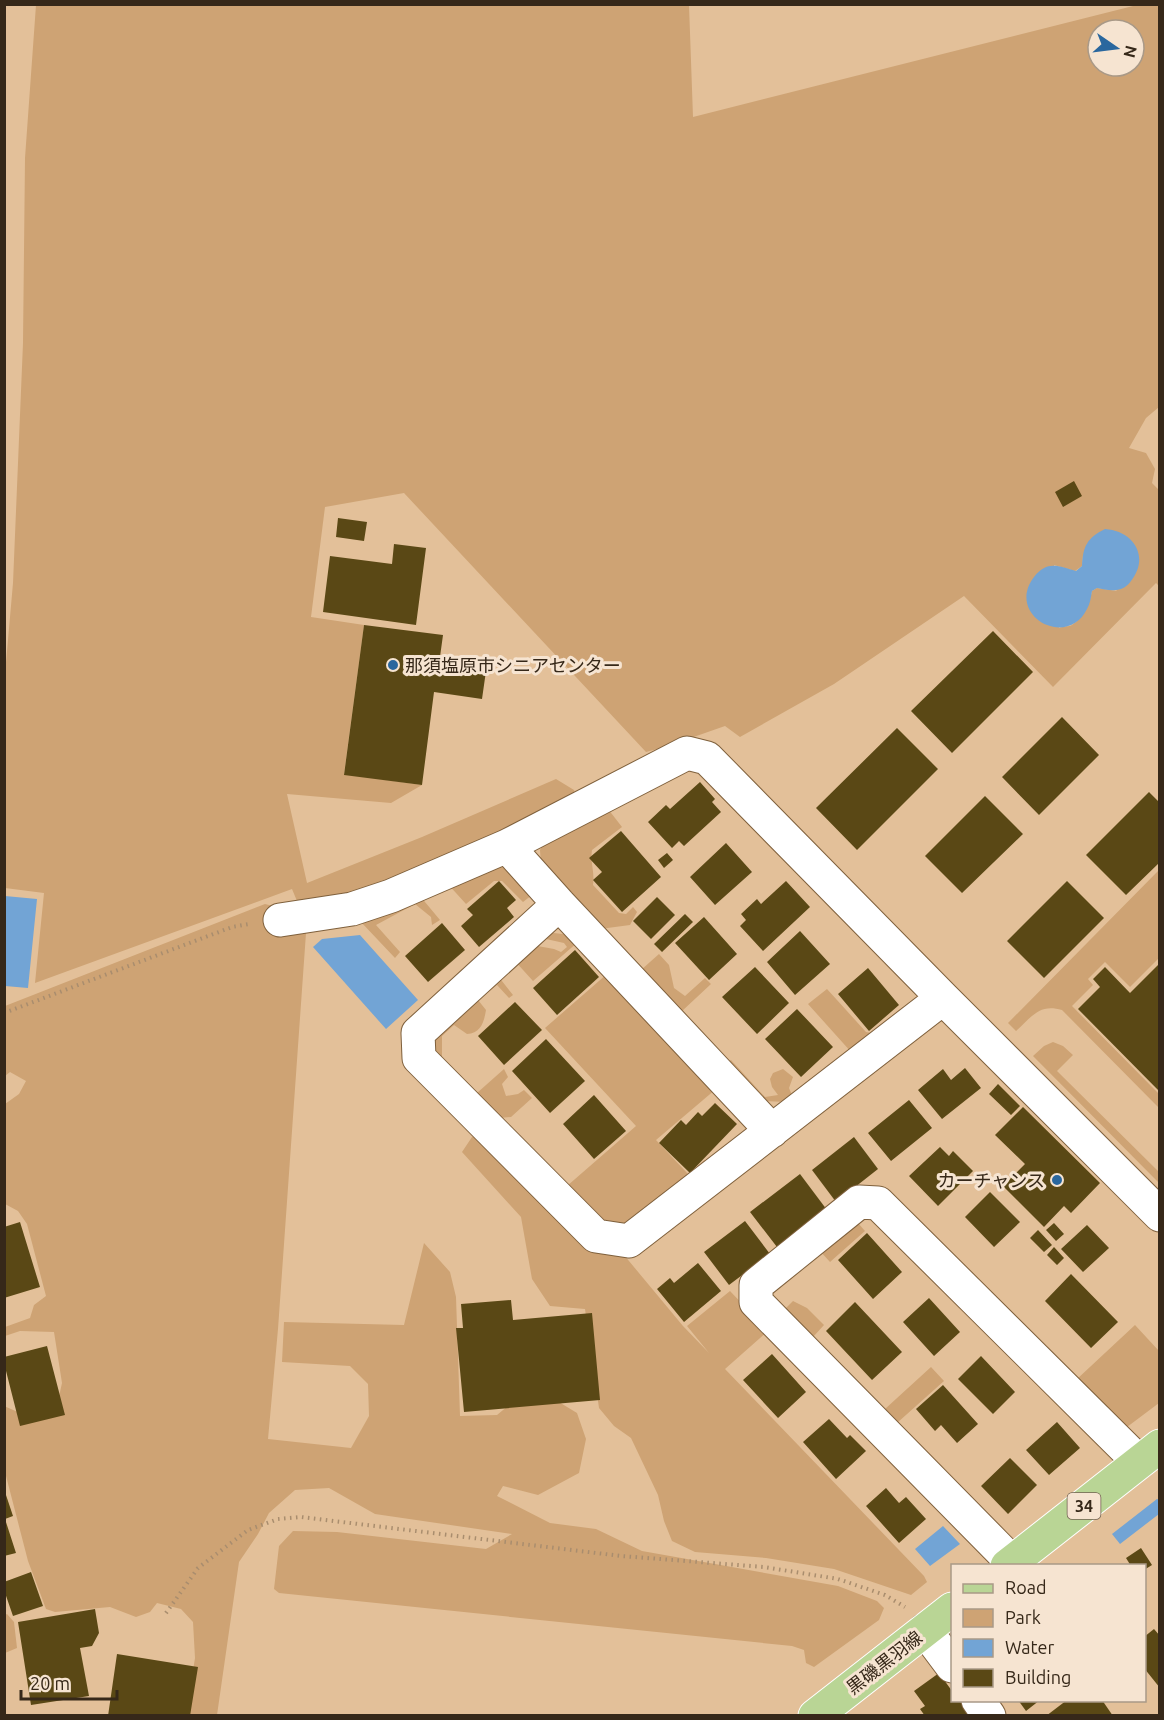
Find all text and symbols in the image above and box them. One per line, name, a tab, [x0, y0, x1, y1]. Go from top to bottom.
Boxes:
north arrow	[1086, 18, 1146, 78]
text: N	[1120, 44, 1141, 60]
place label: 那須塩原市シニアセンター	[405, 655, 621, 675]
marker: 那須塩原市シニアセンター	[386, 658, 400, 672]
place label: カーチャンス	[938, 1170, 1045, 1190]
marker: カーチャンス	[1050, 1173, 1064, 1187]
road number: 34	[1068, 1493, 1100, 1519]
legend	[951, 1564, 1146, 1702]
text: Road	[1005, 1577, 1047, 1597]
text: Park	[1005, 1607, 1041, 1627]
street label: 黒磯黒羽線	[842, 1626, 926, 1698]
text: Water	[1005, 1637, 1055, 1657]
scale bar	[21, 1663, 117, 1701]
text: Building	[1005, 1667, 1071, 1687]
text: 20 m	[30, 1673, 70, 1693]

